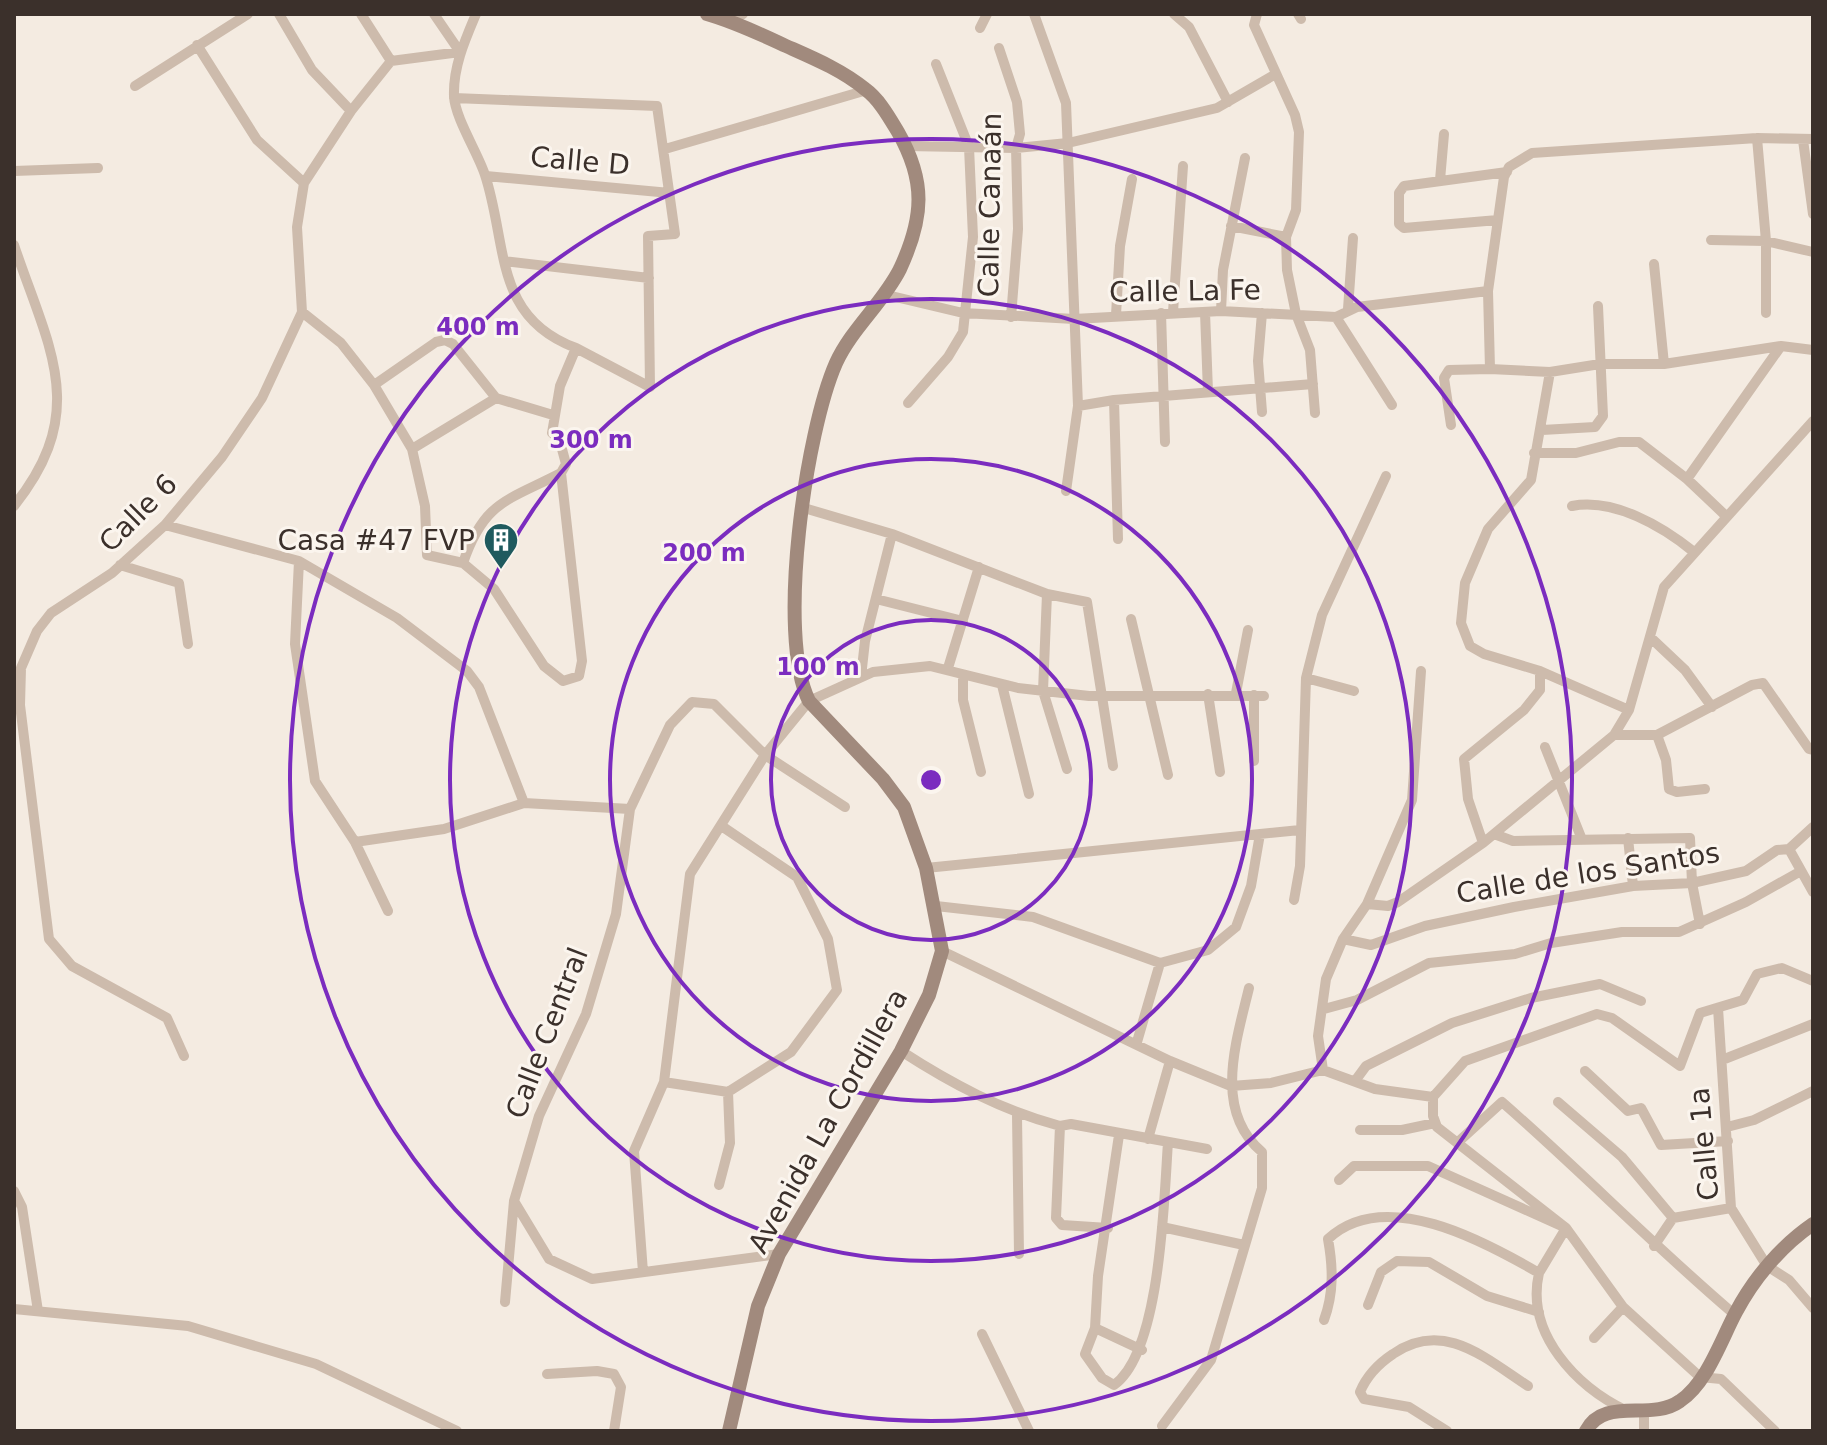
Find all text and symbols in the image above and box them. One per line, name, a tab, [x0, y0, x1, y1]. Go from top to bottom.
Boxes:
street label: Calle Canaán	[972, 112, 1008, 298]
street label: Calle D	[529, 140, 631, 182]
street label: Calle La Fe	[1109, 273, 1261, 309]
text: 400 m	[436, 313, 520, 341]
text: 300 m	[549, 426, 633, 454]
street label: Calle 6	[92, 467, 184, 559]
building icon: Casa #47 FVP	[482, 521, 520, 571]
place label: Casa #47 FVP	[278, 524, 475, 557]
text: 200 m	[662, 539, 746, 567]
text: 100 m	[776, 653, 860, 681]
centre of rings	[917, 766, 945, 794]
street label: Calle de los Santos	[1454, 836, 1722, 910]
street label: Calle Central	[499, 943, 595, 1123]
street label: Avenida La Cordillera	[742, 983, 914, 1259]
street label: Calle 1a	[1683, 1086, 1725, 1202]

